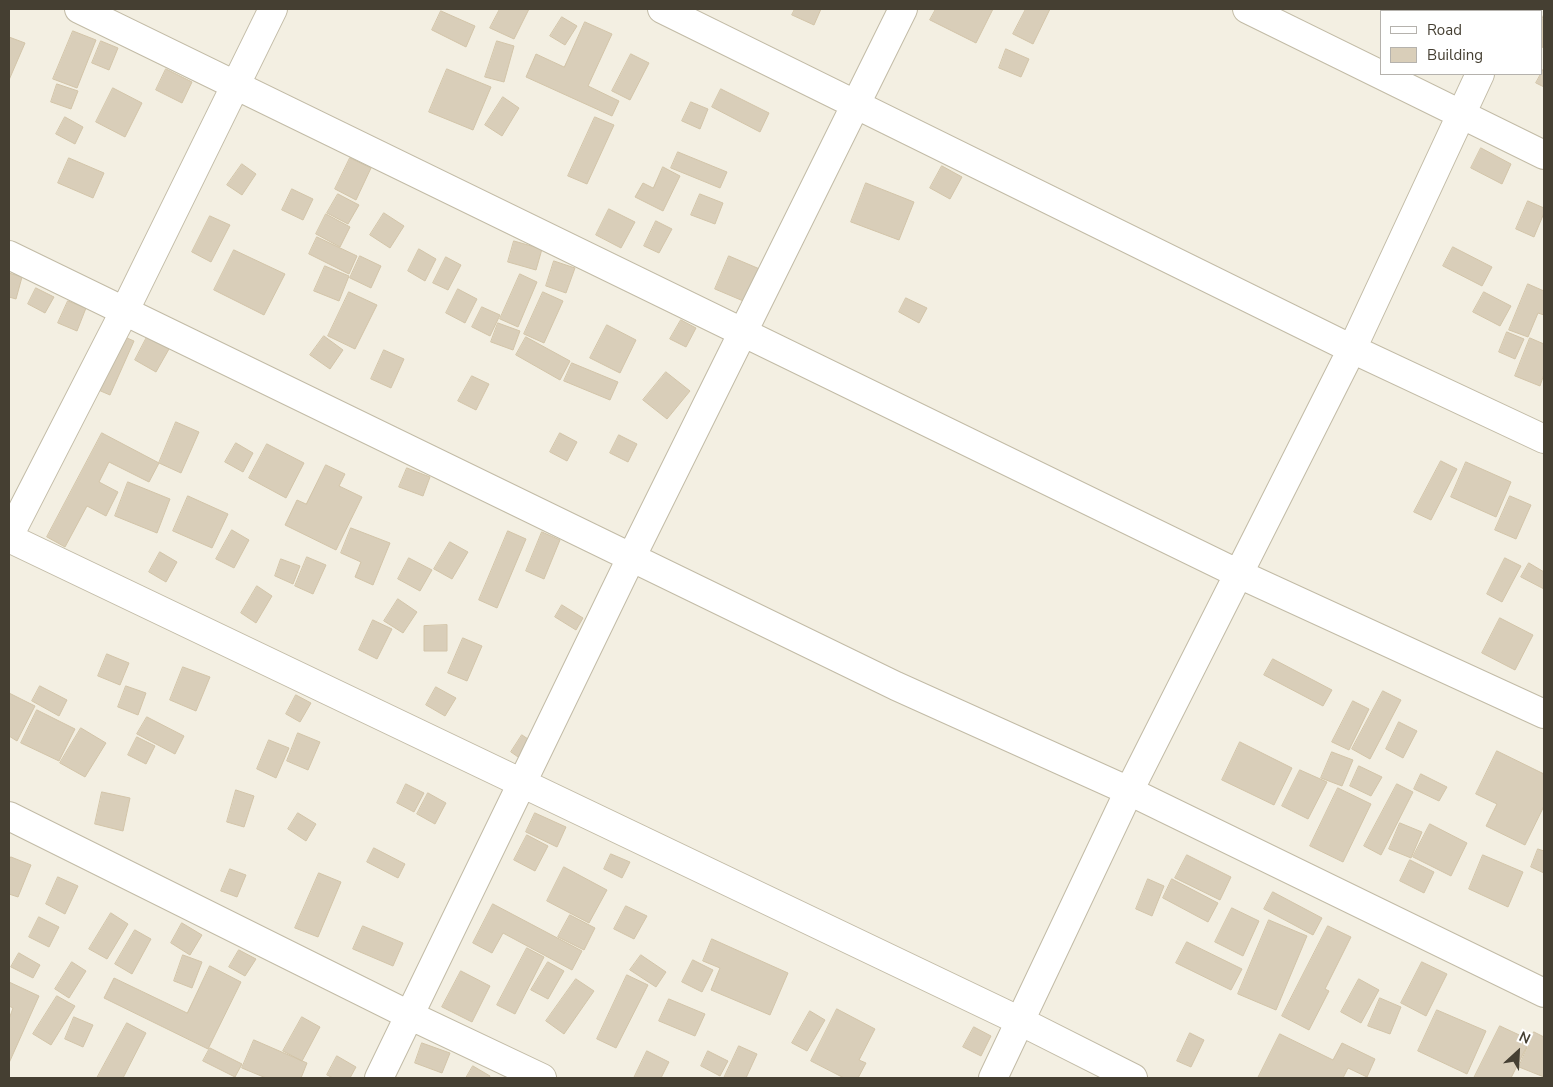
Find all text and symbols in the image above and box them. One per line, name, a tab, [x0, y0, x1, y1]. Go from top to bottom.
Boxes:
legend	[1380, 10, 1543, 75]
text: Road	[1427, 20, 1462, 40]
text: Building	[1427, 45, 1483, 65]
north arrow	[1493, 1027, 1543, 1077]
text: N	[1516, 1027, 1533, 1049]

